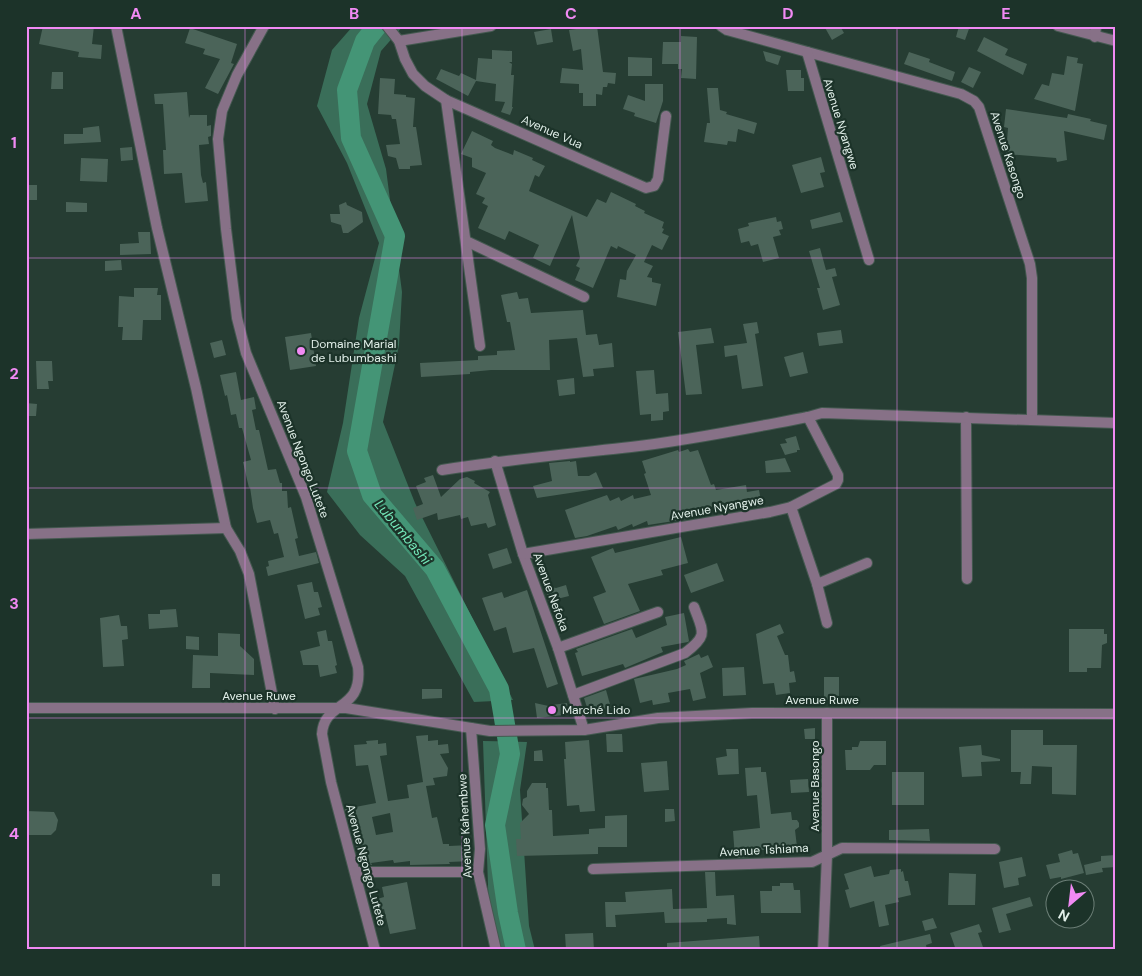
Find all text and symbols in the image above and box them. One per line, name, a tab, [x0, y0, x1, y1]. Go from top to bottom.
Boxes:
text: A	[130, 3, 142, 24]
text: B	[349, 3, 359, 24]
text: C	[565, 3, 577, 24]
text: D	[782, 3, 794, 24]
text: E	[1001, 3, 1011, 24]
street label: Avenue Nyangwe	[820, 77, 863, 172]
street label: Avenue Kasongo	[986, 109, 1030, 201]
street label: Avenue Vua	[519, 111, 585, 153]
text: 1	[11, 132, 17, 153]
place label: Domaine Marial de Lubumbashi	[311, 336, 397, 366]
marker: Domaine Marial de Lubumbashi	[295, 345, 307, 357]
text: 2	[9, 363, 19, 384]
street label: Avenue Ngongo Lutete	[273, 398, 333, 520]
street label: Avenue Nyangwe	[669, 492, 765, 524]
water label: Lubumbashi	[371, 496, 436, 569]
street label: Avenue Nefoka	[529, 550, 573, 634]
text: 3	[9, 593, 19, 614]
street label: Avenue Ruwe	[222, 688, 296, 704]
street label: Avenue Ruwe	[785, 692, 859, 708]
place label: Marché Lido	[562, 702, 630, 718]
marker: Marché Lido	[546, 704, 558, 716]
street label: Avenue Basongo	[807, 740, 823, 832]
street label: Avenue Kahembwe	[454, 773, 476, 879]
street label: Avenue Ngongo Lutete	[342, 802, 390, 928]
text: 4	[9, 823, 19, 844]
street label: Avenue Tshiama	[719, 840, 809, 860]
north arrow	[1044, 878, 1094, 928]
text: N	[1055, 905, 1073, 926]

